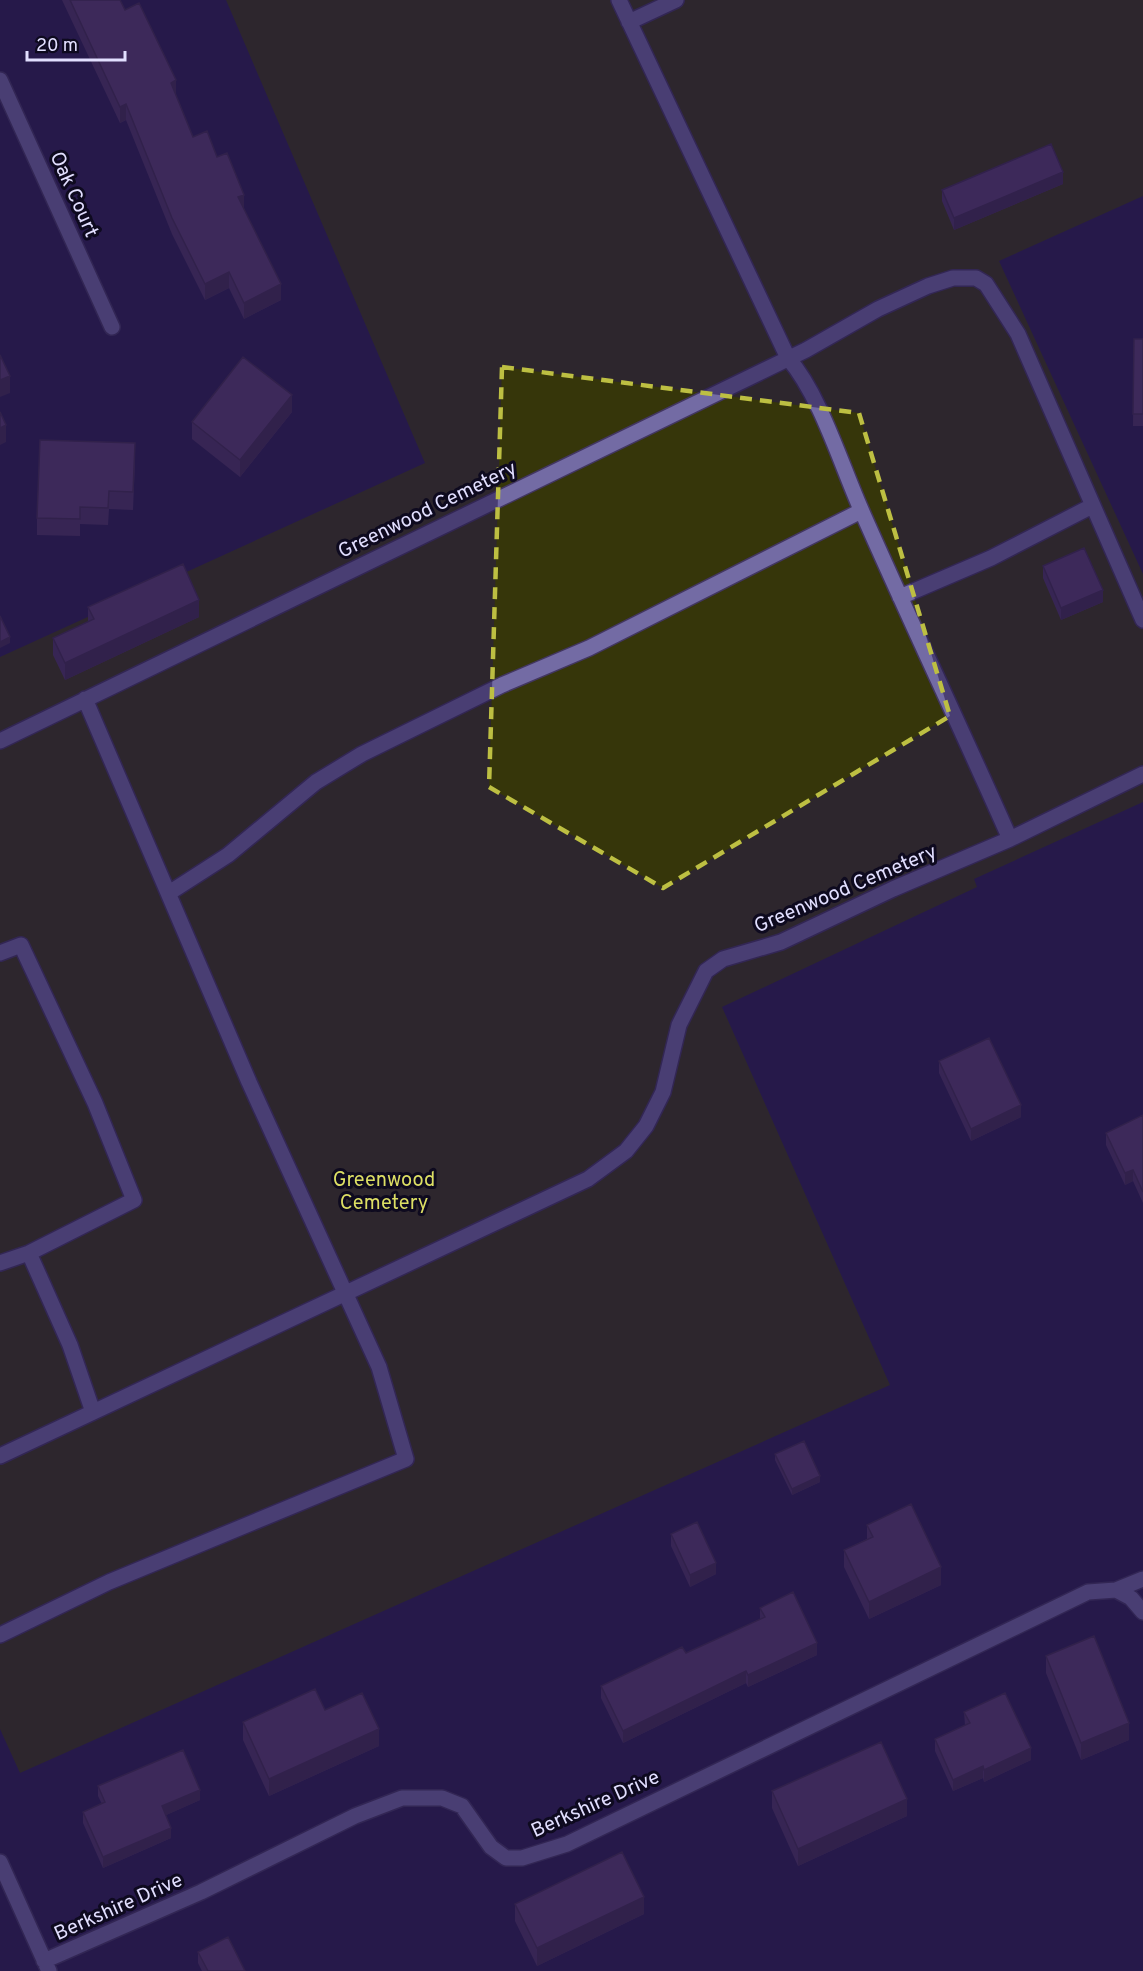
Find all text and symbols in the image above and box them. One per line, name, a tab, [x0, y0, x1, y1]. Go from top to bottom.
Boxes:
scale bar	[27, 24, 124, 62]
text: 20 m	[36, 35, 78, 58]
street label: Oak Court	[43, 148, 104, 242]
street label: Greenwood Cemetery	[334, 456, 522, 565]
street label: Greenwood Cemetery	[751, 840, 941, 940]
park label: Greenwood Cemetery	[333, 1168, 435, 1217]
street label: Berkshire Drive	[527, 1765, 664, 1845]
street label: Berkshire Drive	[50, 1868, 187, 1948]

